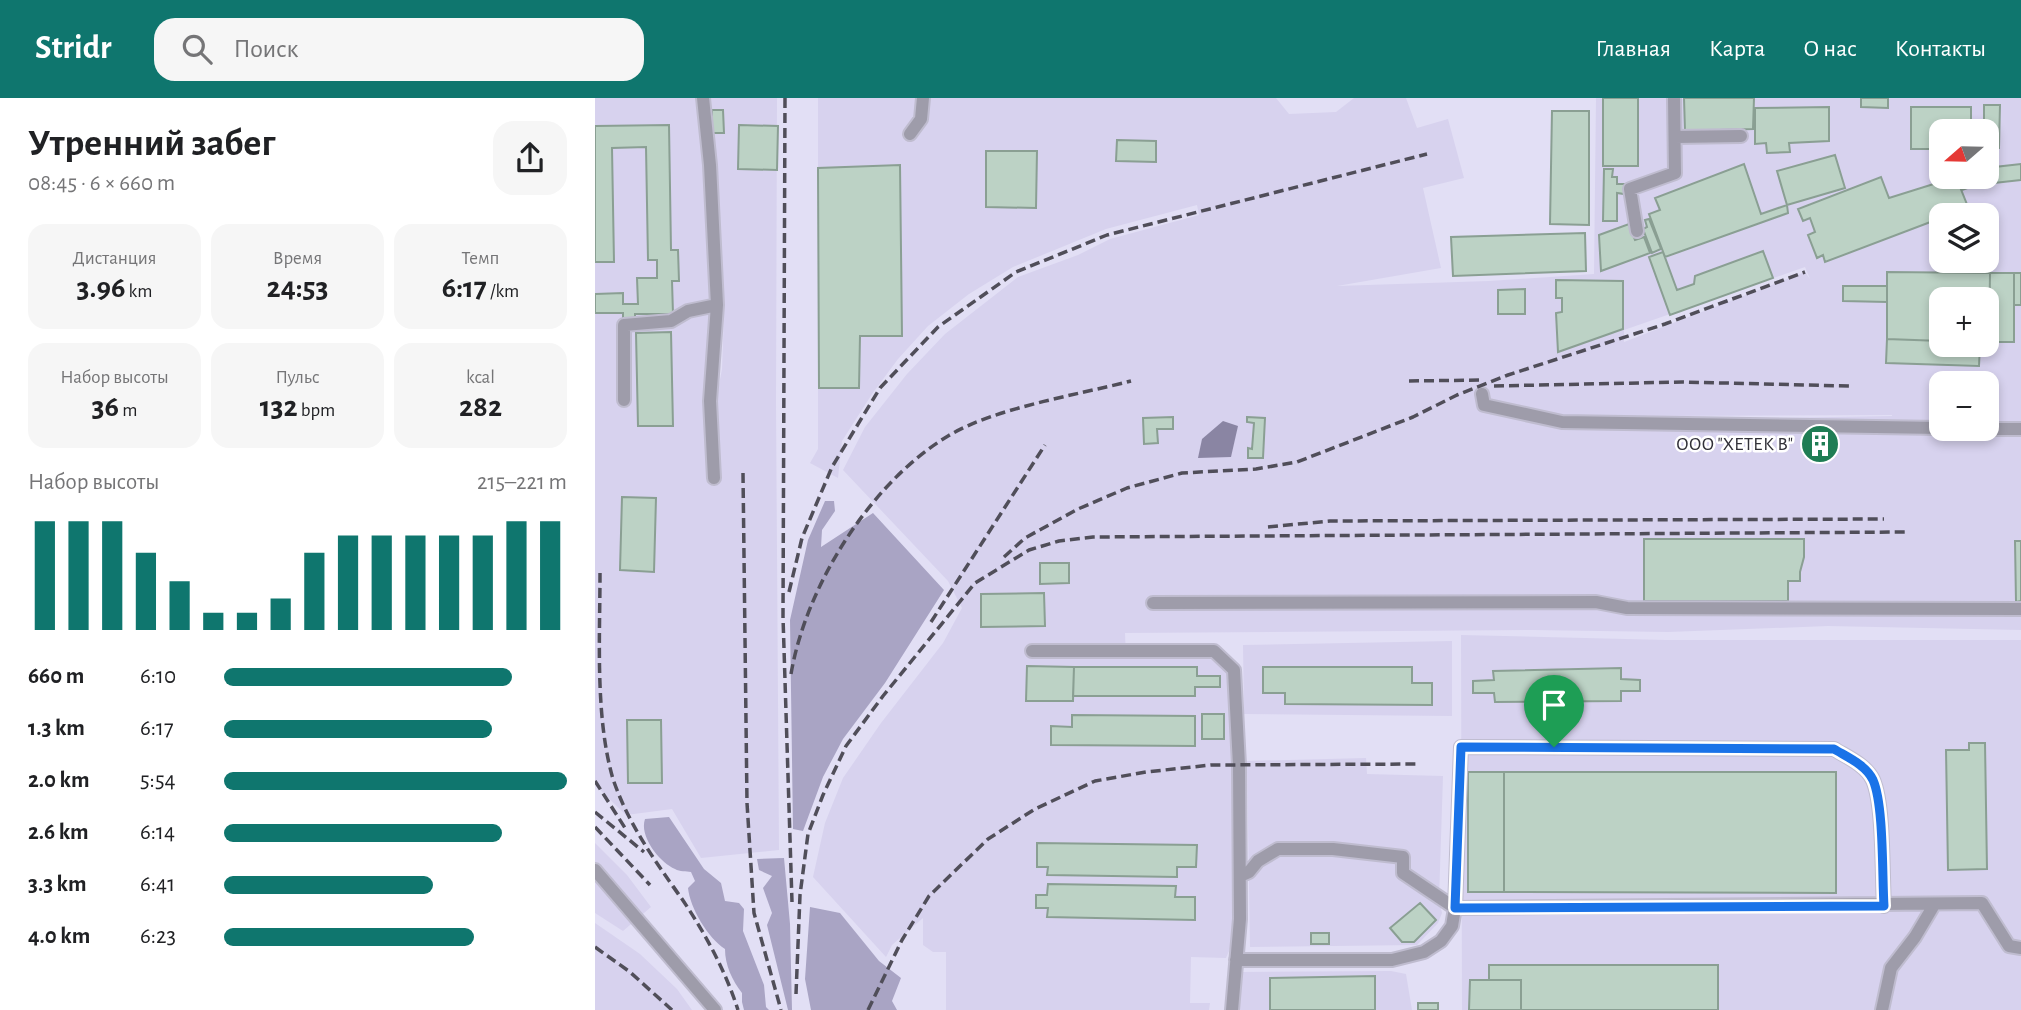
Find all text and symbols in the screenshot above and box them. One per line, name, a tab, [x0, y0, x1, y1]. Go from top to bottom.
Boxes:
search box	[154, 18, 644, 81]
icon: search	[178, 30, 216, 68]
text: Stridr	[35, 32, 112, 65]
text: Поиск	[234, 36, 299, 62]
text: Главная	[1596, 37, 1671, 61]
text: Карта	[1709, 37, 1765, 61]
text: О нас	[1803, 37, 1857, 61]
text: Контакты	[1895, 37, 1986, 61]
north arrow	[1929, 119, 1999, 189]
map controls	[1929, 119, 1999, 441]
button: share	[493, 121, 567, 195]
text: Утренний забег	[28, 125, 275, 163]
text: 08:45 · 6 × 660 m	[28, 172, 175, 195]
button: layers	[1929, 203, 1999, 273]
text: Дистанция	[73, 249, 157, 268]
text: Время	[273, 249, 322, 268]
text: Темп	[462, 249, 499, 268]
text: 3.96	[77, 273, 125, 303]
text: 24:53	[267, 273, 328, 303]
text: 6:17	[442, 273, 487, 303]
text: km	[125, 282, 152, 301]
text: /km	[487, 282, 519, 301]
button: +	[1929, 287, 1999, 357]
text: Набор высоты	[60, 368, 169, 387]
text: Пульс	[275, 368, 320, 387]
text: kcal	[466, 368, 495, 387]
button: −	[1929, 371, 1999, 441]
text: 36	[92, 392, 119, 422]
text: 132	[260, 392, 298, 422]
text: 282	[459, 392, 502, 422]
text: m	[119, 401, 137, 420]
text: bpm	[298, 401, 335, 420]
building icon: ООО "ХЕТЕК В"	[1799, 423, 1841, 465]
place label: ООО "ХЕТЕК В"	[1676, 435, 1793, 454]
text: Набор высоты	[28, 471, 160, 494]
text: 215–221 m	[477, 471, 567, 494]
text: 660 m	[28, 665, 84, 688]
text: 6:10	[140, 665, 176, 688]
pin	[1524, 675, 1584, 747]
icon: arrive	[1535, 686, 1573, 724]
text: 1.3 km	[28, 717, 85, 740]
text: 6:17	[140, 717, 174, 740]
text: 2.0 km	[28, 769, 90, 792]
text: 5:54	[140, 769, 176, 792]
text: 2.6 km	[28, 821, 89, 844]
text: 6:14	[140, 821, 175, 844]
text: 3.3 km	[28, 873, 87, 896]
text: 6:41	[140, 873, 175, 896]
text: 4.0 km	[28, 925, 90, 948]
text: 6:23	[140, 925, 176, 948]

